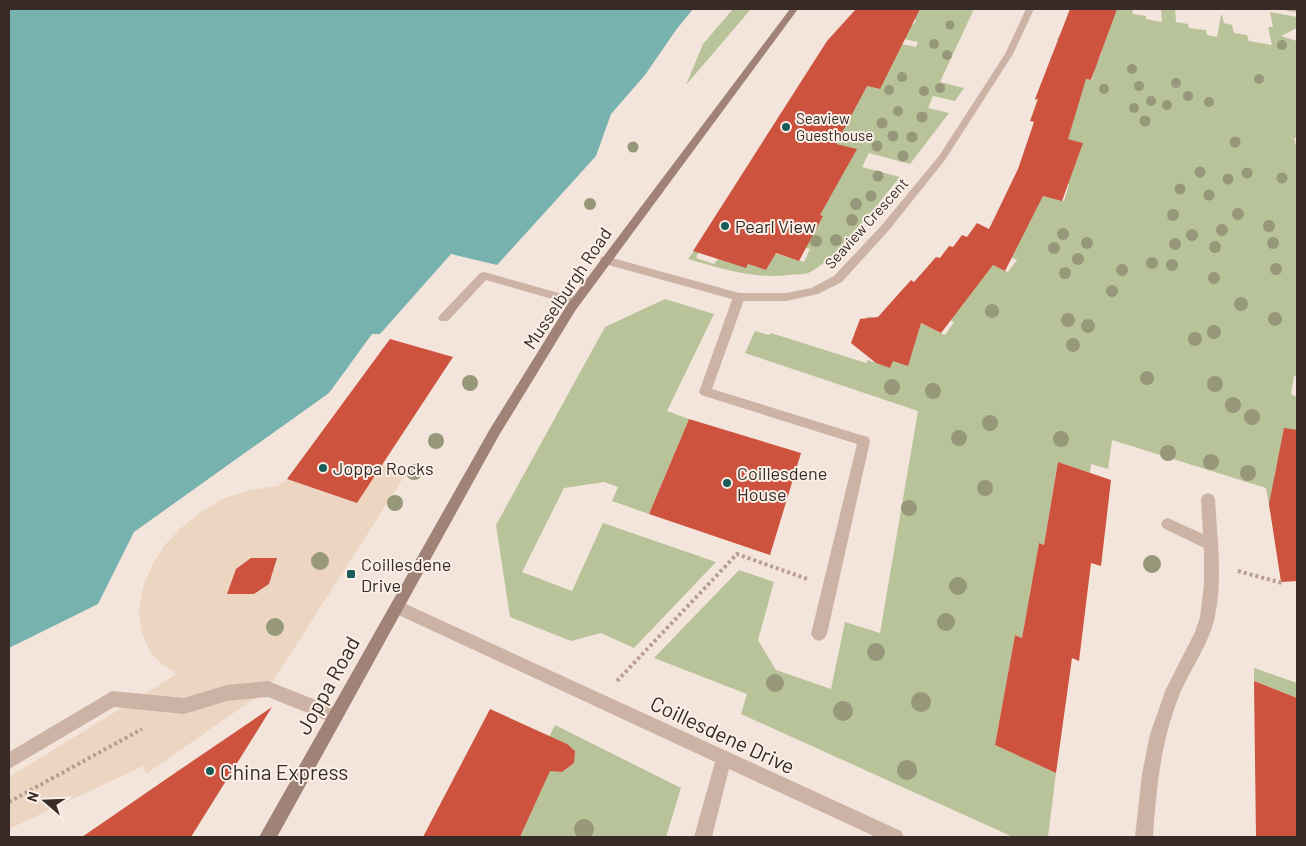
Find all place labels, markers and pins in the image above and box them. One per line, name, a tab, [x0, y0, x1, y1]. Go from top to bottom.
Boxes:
place label: Seaview Guesthouse	[796, 109, 873, 144]
marker: Seaview Guesthouse	[780, 121, 792, 133]
place label: Pearl View	[735, 215, 816, 237]
marker: Pearl View	[719, 220, 731, 232]
place label: Joppa Rocks	[333, 457, 434, 479]
marker: Joppa Rocks	[317, 462, 329, 474]
place label: Coillesdene House	[737, 462, 827, 505]
marker: Coillesdene House	[721, 477, 733, 489]
place label: Coillesdene Drive	[361, 553, 451, 596]
marker: Coillesdene Drive	[345, 568, 357, 580]
place label: China Express	[220, 759, 348, 784]
marker: China Express	[204, 765, 216, 777]

